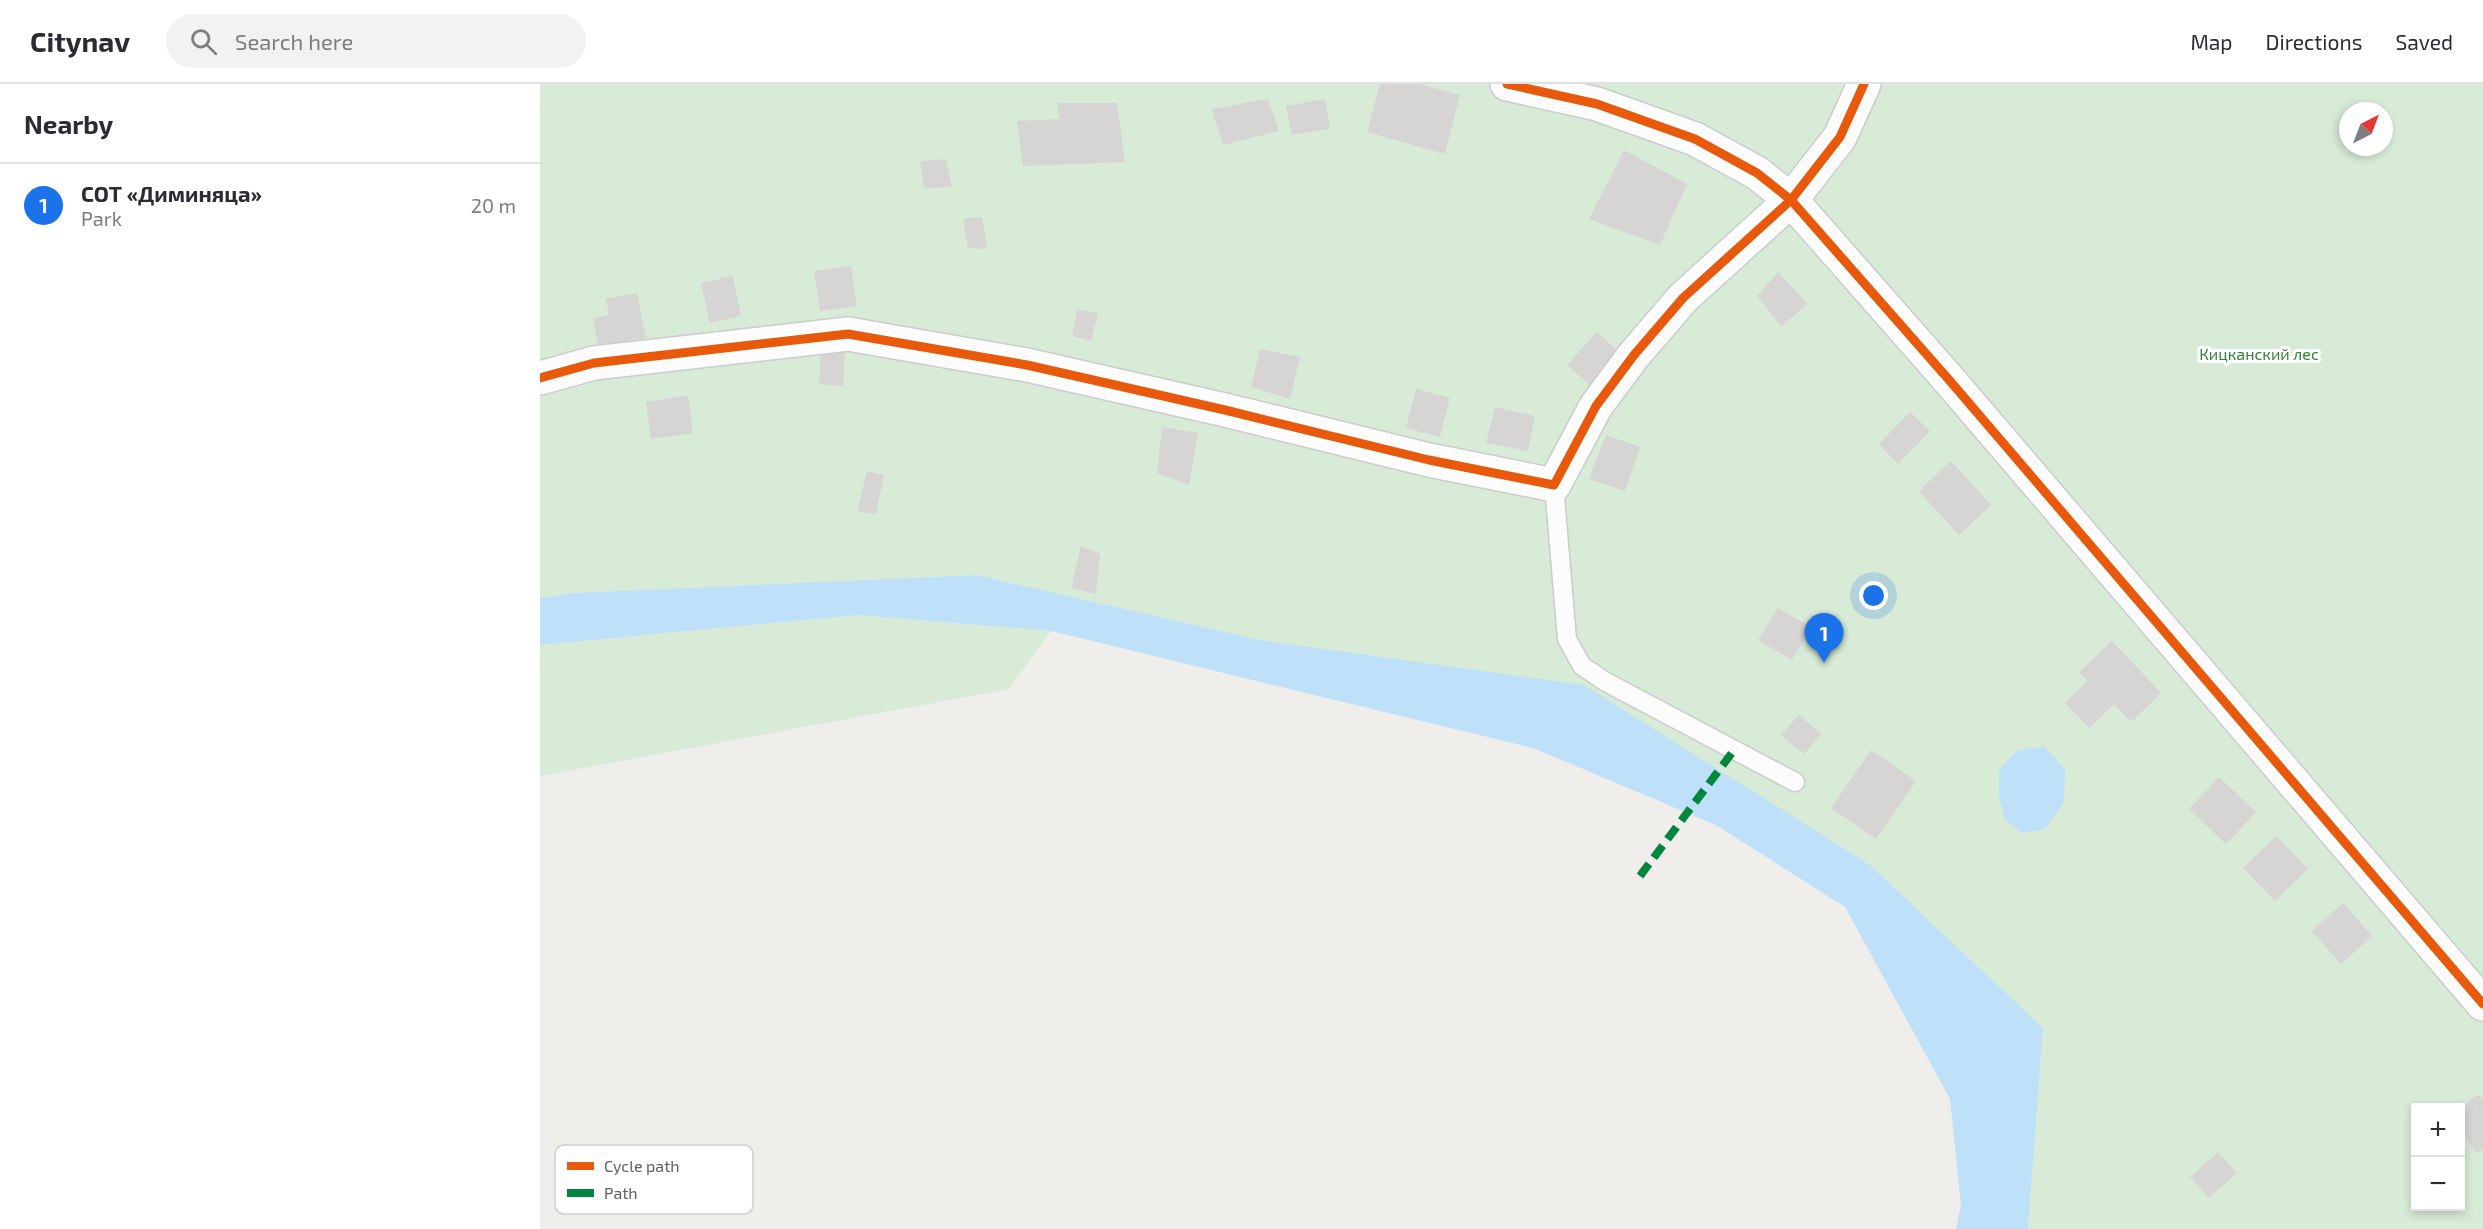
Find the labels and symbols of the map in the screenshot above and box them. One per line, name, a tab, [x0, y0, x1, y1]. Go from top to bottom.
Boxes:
north arrow	[2339, 102, 2393, 156]
park label: Кицканский лес	[2199, 344, 2319, 363]
your location	[1859, 581, 1888, 610]
pin: 1	[1804, 614, 1844, 663]
legend	[555, 1145, 753, 1214]
text: Cycle path	[604, 1156, 680, 1175]
text: Path	[604, 1183, 638, 1202]

